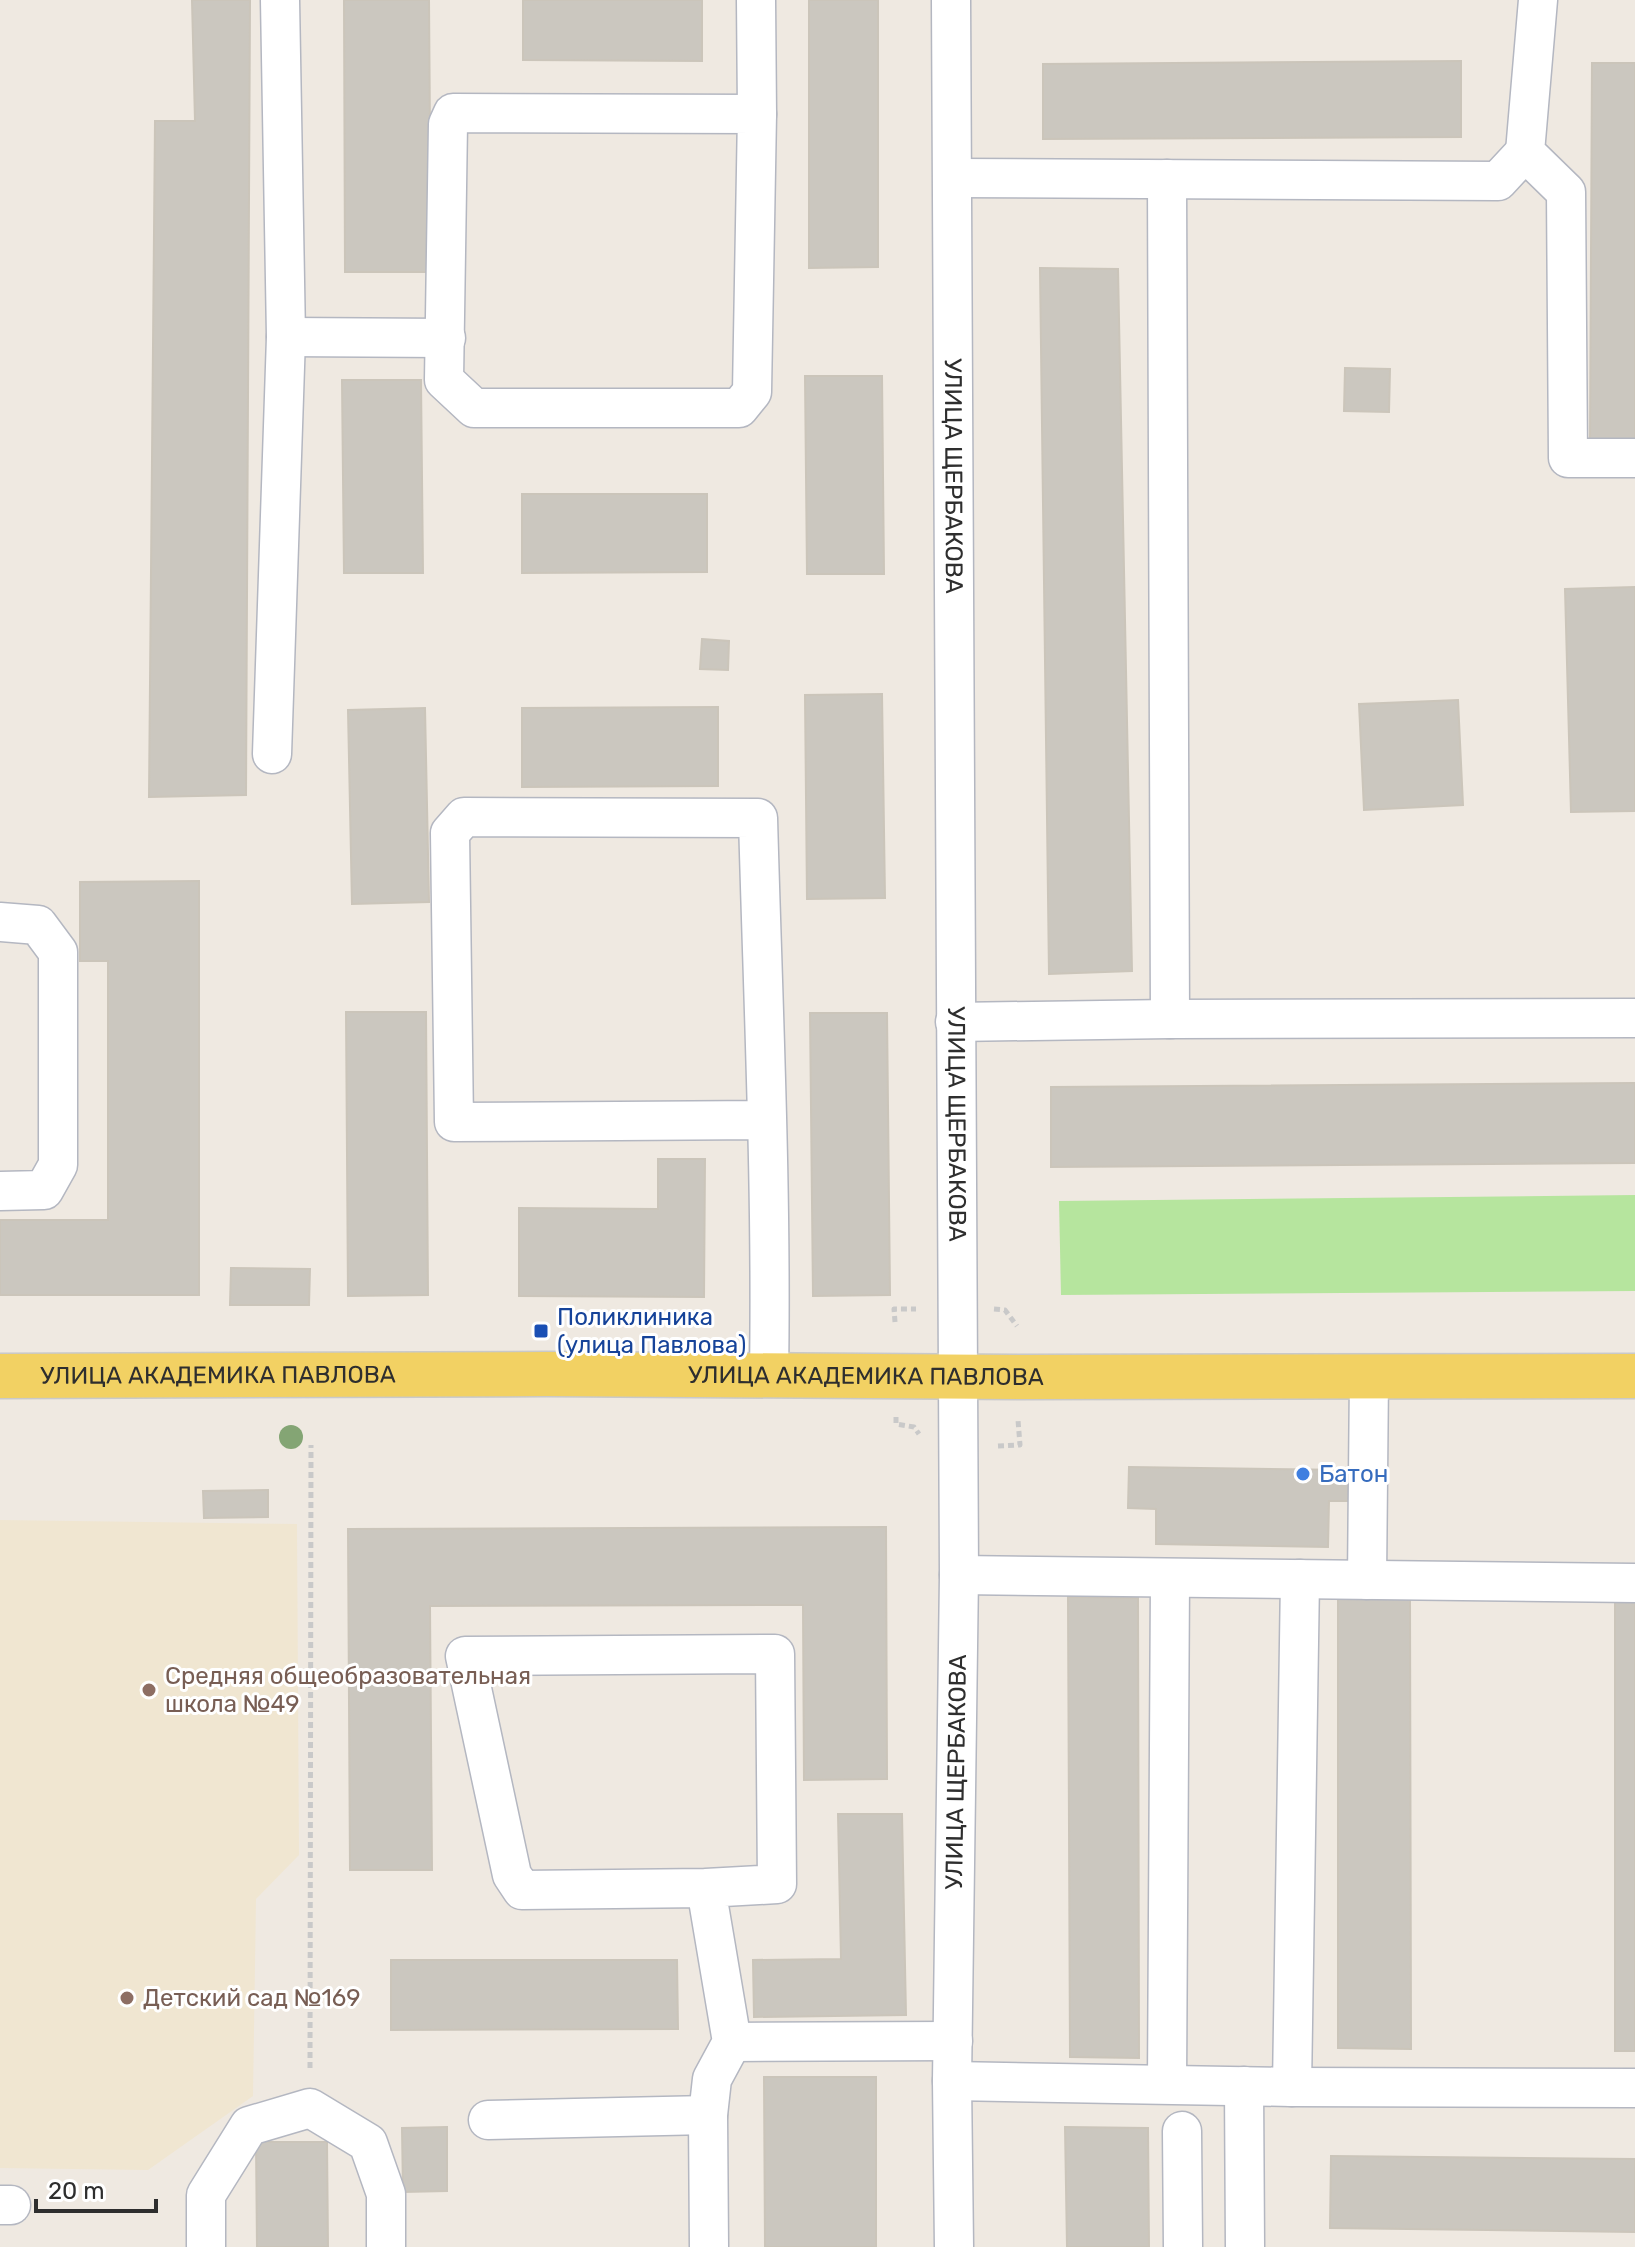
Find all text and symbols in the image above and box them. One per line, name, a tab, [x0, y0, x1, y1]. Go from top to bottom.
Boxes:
street label: УЛИЦА ЩЕРБАКОВА	[939, 358, 968, 594]
street label: УЛИЦА ЩЕРБАКОВА	[942, 1006, 971, 1242]
place label: Поликлиника (улица Павлова)	[557, 1303, 746, 1359]
marker: Поликлиника (улица Павлова)	[532, 1322, 550, 1340]
street label: УЛИЦА АКАДЕМИКА ПАВЛОВА	[40, 1361, 396, 1390]
street label: УЛИЦА АКАДЕМИКА ПАВЛОВА	[688, 1361, 1044, 1391]
place label: Батон	[1319, 1460, 1388, 1488]
marker: Батон	[1294, 1465, 1312, 1483]
street label: УЛИЦА ЩЕРБАКОВА	[940, 1654, 972, 1890]
place label: Средняя общеобразовательная школа №49	[165, 1662, 531, 1718]
marker: Средняя общеобразовательная школа №49	[140, 1681, 158, 1699]
place label: Детский сад №169	[143, 1984, 360, 2012]
marker: Детский сад №169	[118, 1989, 136, 2007]
scale bar	[36, 2163, 156, 2213]
text: 20 m	[48, 2177, 105, 2205]

